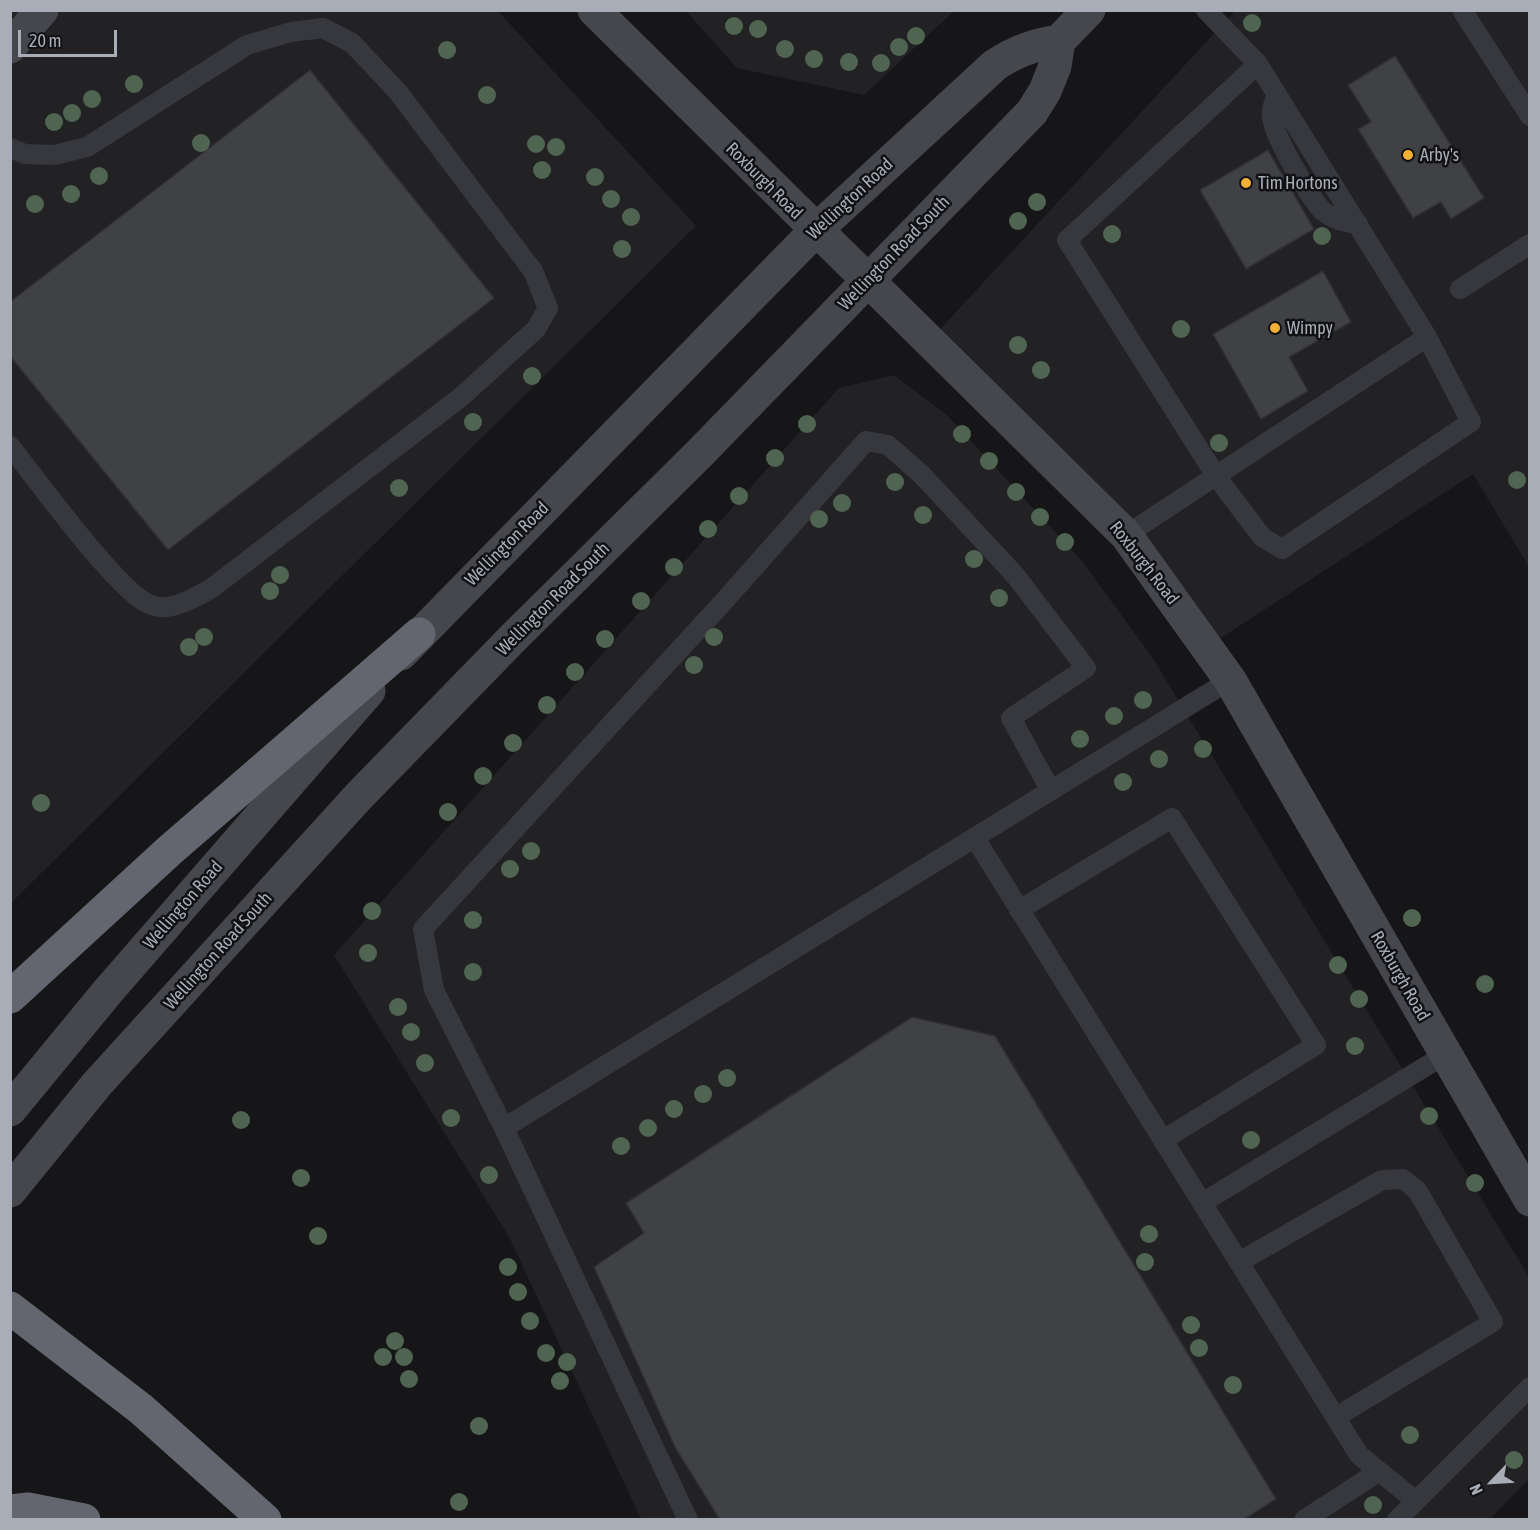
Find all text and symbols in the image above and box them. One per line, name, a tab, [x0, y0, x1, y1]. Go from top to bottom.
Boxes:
scale bar	[21, 18, 120, 56]
text: 20 m	[29, 30, 61, 51]
street label: Roxburgh Road	[721, 138, 807, 224]
place label: Arby's	[1420, 144, 1459, 166]
marker: Arby's	[1401, 148, 1415, 162]
street label: Wellington Road	[802, 154, 898, 244]
place label: Tim Hortons	[1258, 172, 1338, 194]
marker: Tim Hortons	[1239, 176, 1253, 190]
street label: Wellington Road South	[834, 191, 954, 315]
place label: Wimpy	[1287, 317, 1333, 339]
marker: Wimpy	[1268, 321, 1282, 335]
street label: Wellington Road	[461, 498, 553, 590]
street label: Roxburgh Road	[1105, 517, 1183, 609]
street label: Wellington Road South	[492, 538, 614, 660]
street label: Wellington Road	[139, 856, 227, 954]
street label: Wellington Road South	[159, 888, 277, 1014]
street label: Roxburgh Road	[1366, 927, 1434, 1025]
north arrow	[1462, 1452, 1522, 1512]
text: N	[1466, 1482, 1486, 1498]

